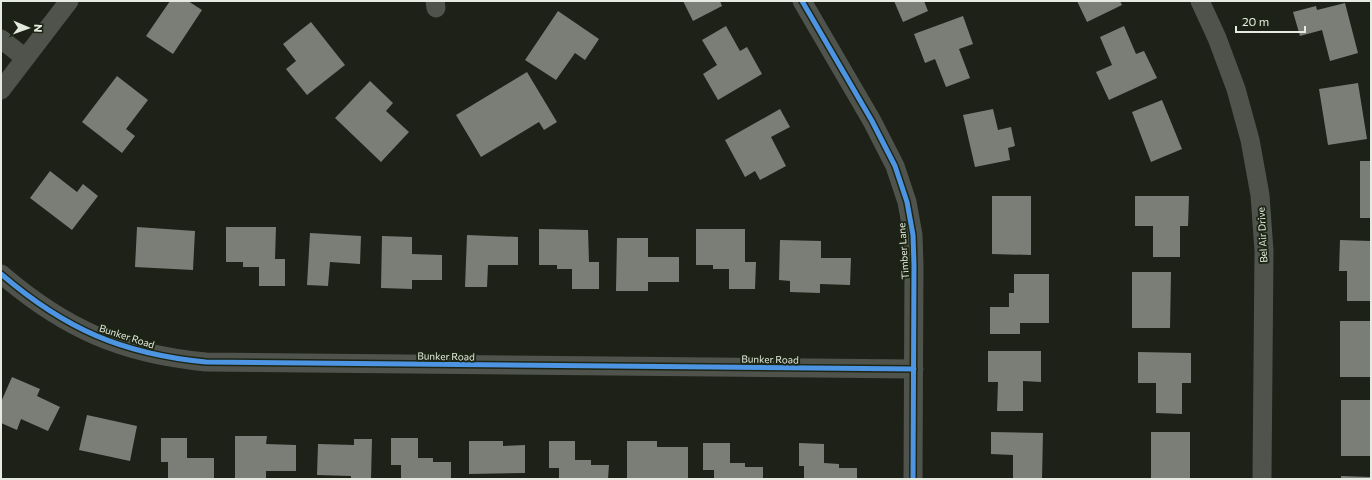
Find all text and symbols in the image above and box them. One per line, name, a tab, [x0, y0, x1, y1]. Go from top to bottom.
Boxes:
north arrow	[8, 8, 48, 48]
scale bar	[1236, 8, 1305, 34]
text: 20 m	[1242, 14, 1269, 28]
text: N	[32, 24, 45, 33]
street label: Bel Air Drive	[1255, 207, 1269, 263]
street label: Timber Lane	[895, 222, 911, 280]
street label: Bunker Road	[98, 321, 156, 351]
street label: Bunker Road	[417, 349, 475, 363]
street label: Bunker Road	[741, 352, 799, 366]

